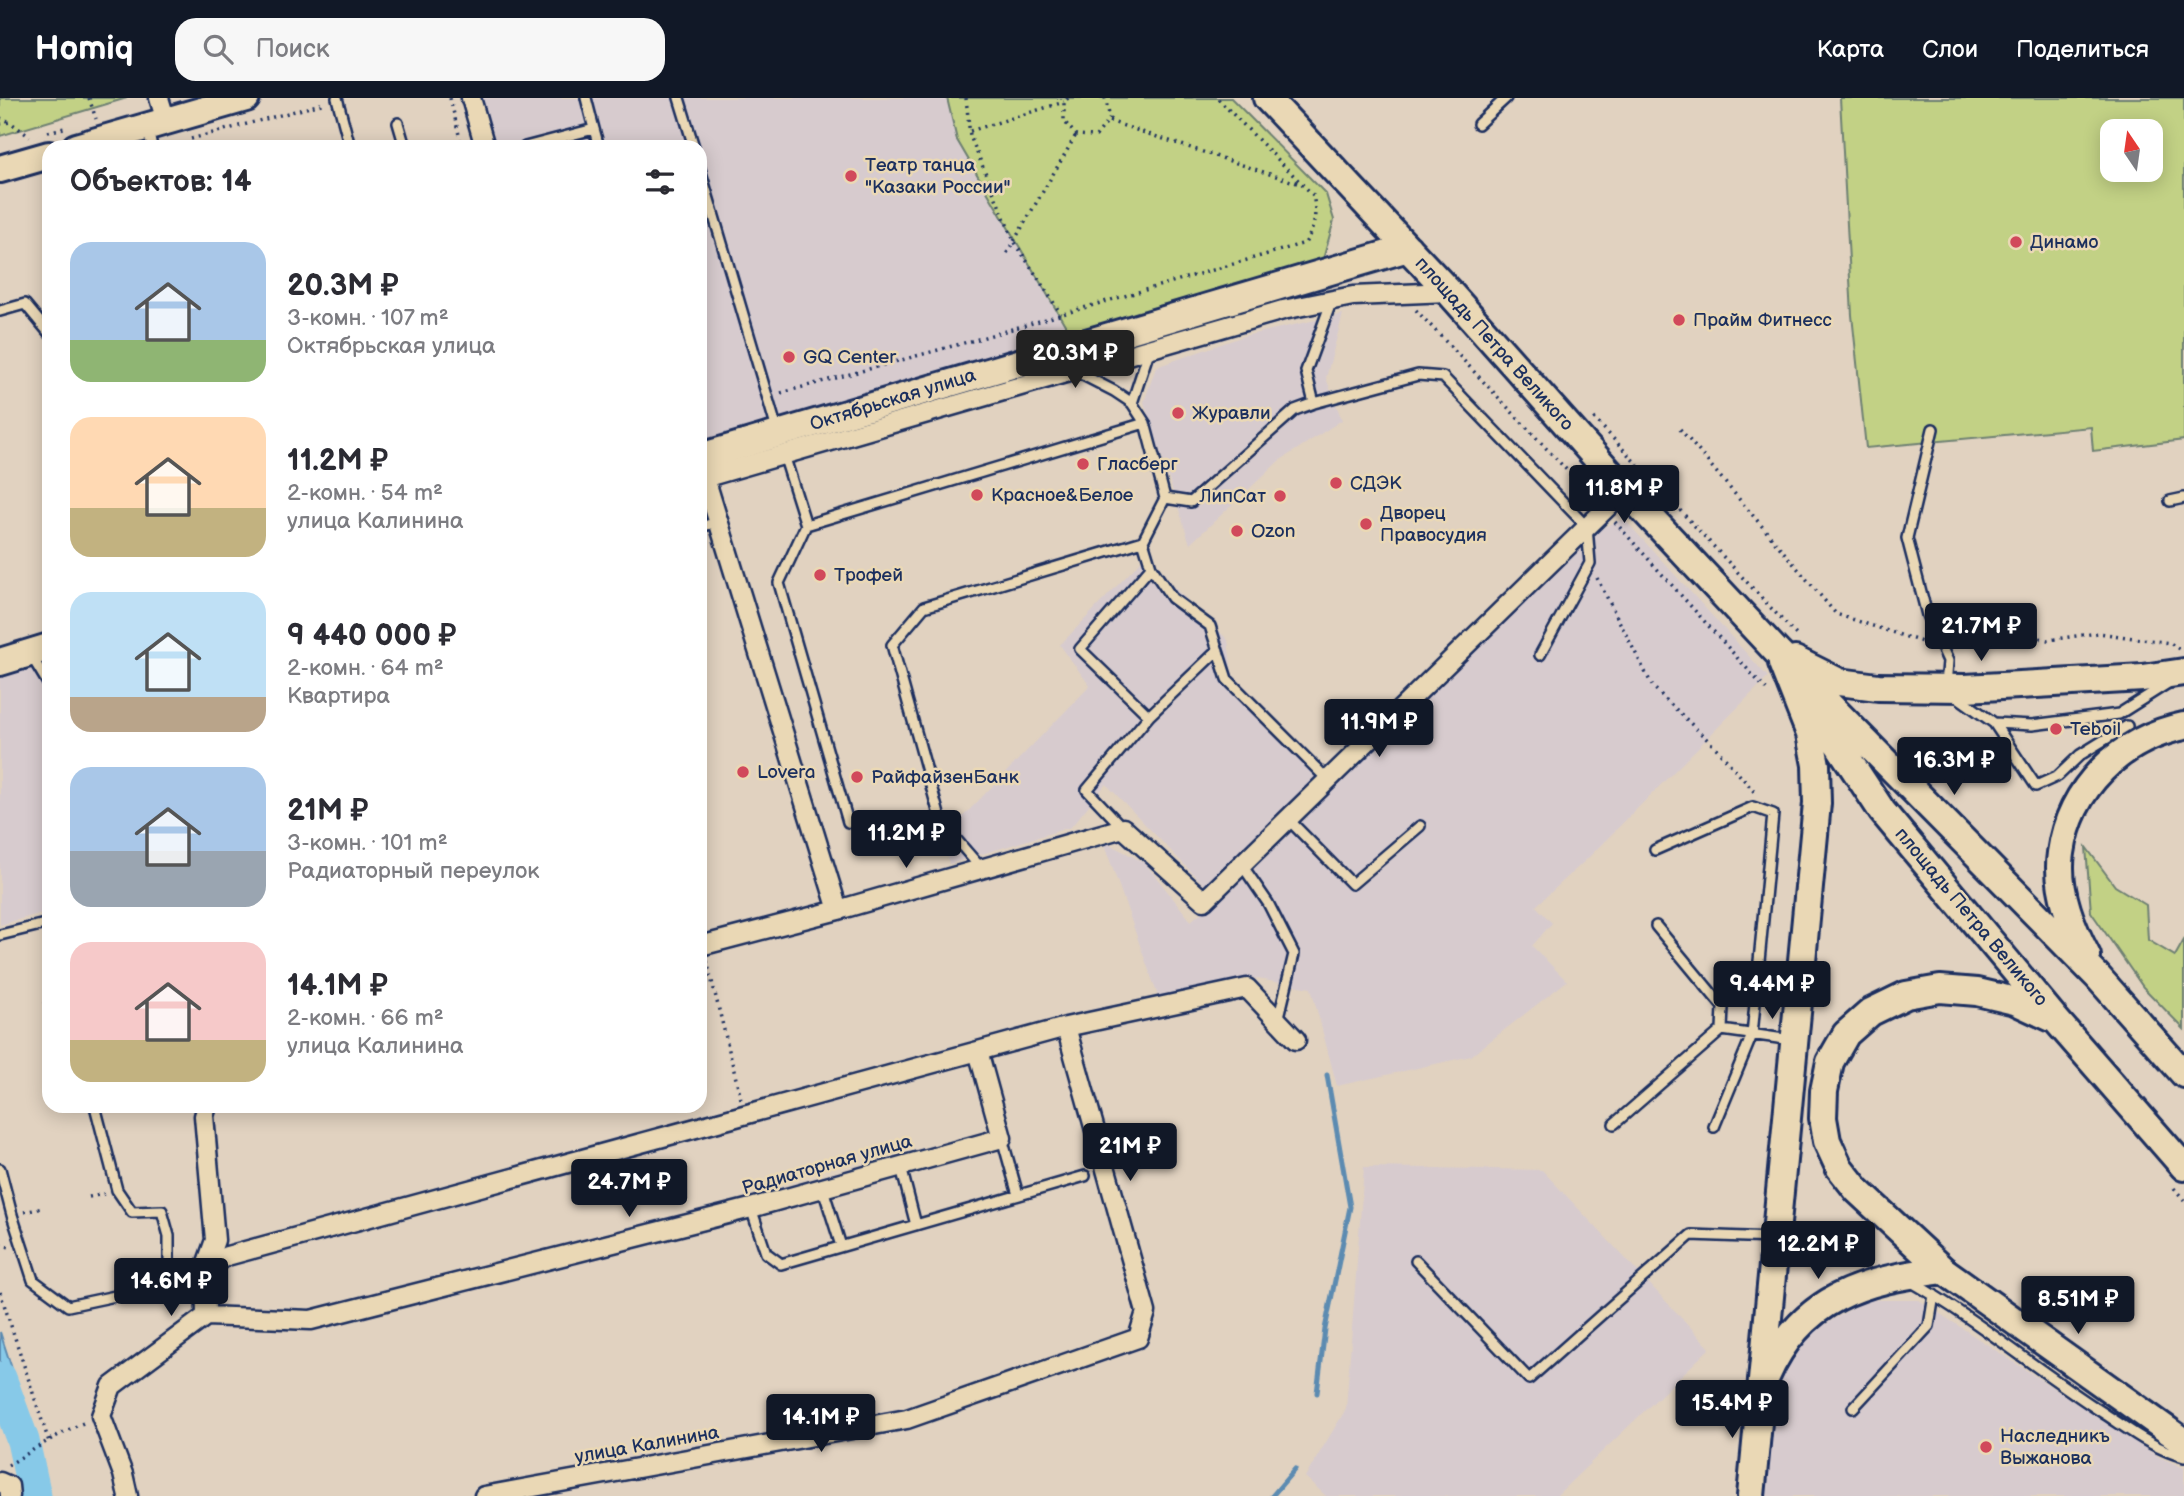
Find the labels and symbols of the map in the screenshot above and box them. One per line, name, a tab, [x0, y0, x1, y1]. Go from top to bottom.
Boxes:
north arrow	[2100, 119, 2163, 182]
place label: Театр танца "Казаки России"	[865, 154, 1011, 199]
marker: Театр танца "Казаки России"	[843, 168, 859, 184]
place label: Динамо	[2030, 231, 2099, 254]
marker: Динамо	[2008, 234, 2024, 250]
street label: площадь Петра Великого	[1410, 252, 1578, 436]
place label: Прайм Фитнесс	[1693, 309, 1832, 332]
marker: Прайм Фитнесс	[1671, 312, 1687, 328]
pin: 20.3M ₽	[1010, 330, 1140, 390]
place label: GQ Center	[803, 346, 897, 369]
marker: GQ Center	[781, 349, 797, 365]
street label: Октябрьская улица	[807, 364, 979, 436]
place label: Журавли	[1192, 402, 1271, 425]
marker: Журавли	[1170, 405, 1186, 421]
place label: Гласберг	[1097, 453, 1179, 476]
marker: Гласберг	[1075, 456, 1091, 472]
pin: 11.8M ₽	[1559, 466, 1689, 525]
place label: СДЭК	[1350, 472, 1402, 495]
marker: СДЭК	[1328, 475, 1344, 491]
place label: Красное&Белое	[991, 484, 1134, 507]
place label: ЛипСат	[1198, 485, 1266, 508]
marker: Красное&Белое	[969, 487, 985, 503]
marker: ЛипСат	[1272, 488, 1288, 504]
place label: Дворец Правосудия	[1380, 502, 1487, 547]
marker: Дворец Правосудия	[1358, 516, 1374, 532]
place label: Ozon	[1251, 520, 1296, 543]
marker: Ozon	[1229, 523, 1245, 539]
place label: Трофей	[834, 564, 903, 587]
marker: Трофей	[812, 567, 828, 583]
pin: 21.7M ₽	[1916, 603, 2046, 663]
pin: 11.9M ₽	[1314, 700, 1444, 759]
place label: Teboil	[2070, 718, 2121, 741]
marker: Teboil	[2048, 721, 2064, 737]
pin: 16.3M ₽	[1889, 738, 2019, 797]
place label: Lovera	[757, 761, 815, 784]
marker: Lovera	[735, 764, 751, 780]
place label: РайфайзенБанк	[871, 766, 1019, 789]
marker: РайфайзенБанк	[849, 769, 865, 785]
pin: 11.2M ₽	[841, 810, 971, 870]
street label: площадь Петра Великого	[1890, 823, 2052, 1011]
pin: 9.44M ₽	[1707, 962, 1837, 1021]
pin: 21M ₽	[1081, 1124, 1179, 1183]
street label: Радиаторная улица	[739, 1130, 915, 1200]
pin: 24.7M ₽	[564, 1160, 694, 1219]
pin: 12.2M ₽	[1753, 1222, 1883, 1281]
pin: 14.6M ₽	[106, 1258, 236, 1318]
pin: 8.51M ₽	[2013, 1276, 2143, 1336]
pin: 15.4M ₽	[1667, 1380, 1797, 1440]
pin: 14.1M ₽	[756, 1394, 886, 1454]
street label: улица Калинина	[573, 1421, 721, 1469]
place label: Наследникъ Выжанова	[2000, 1425, 2110, 1470]
marker: Наследникъ Выжанова	[1978, 1439, 1994, 1455]

